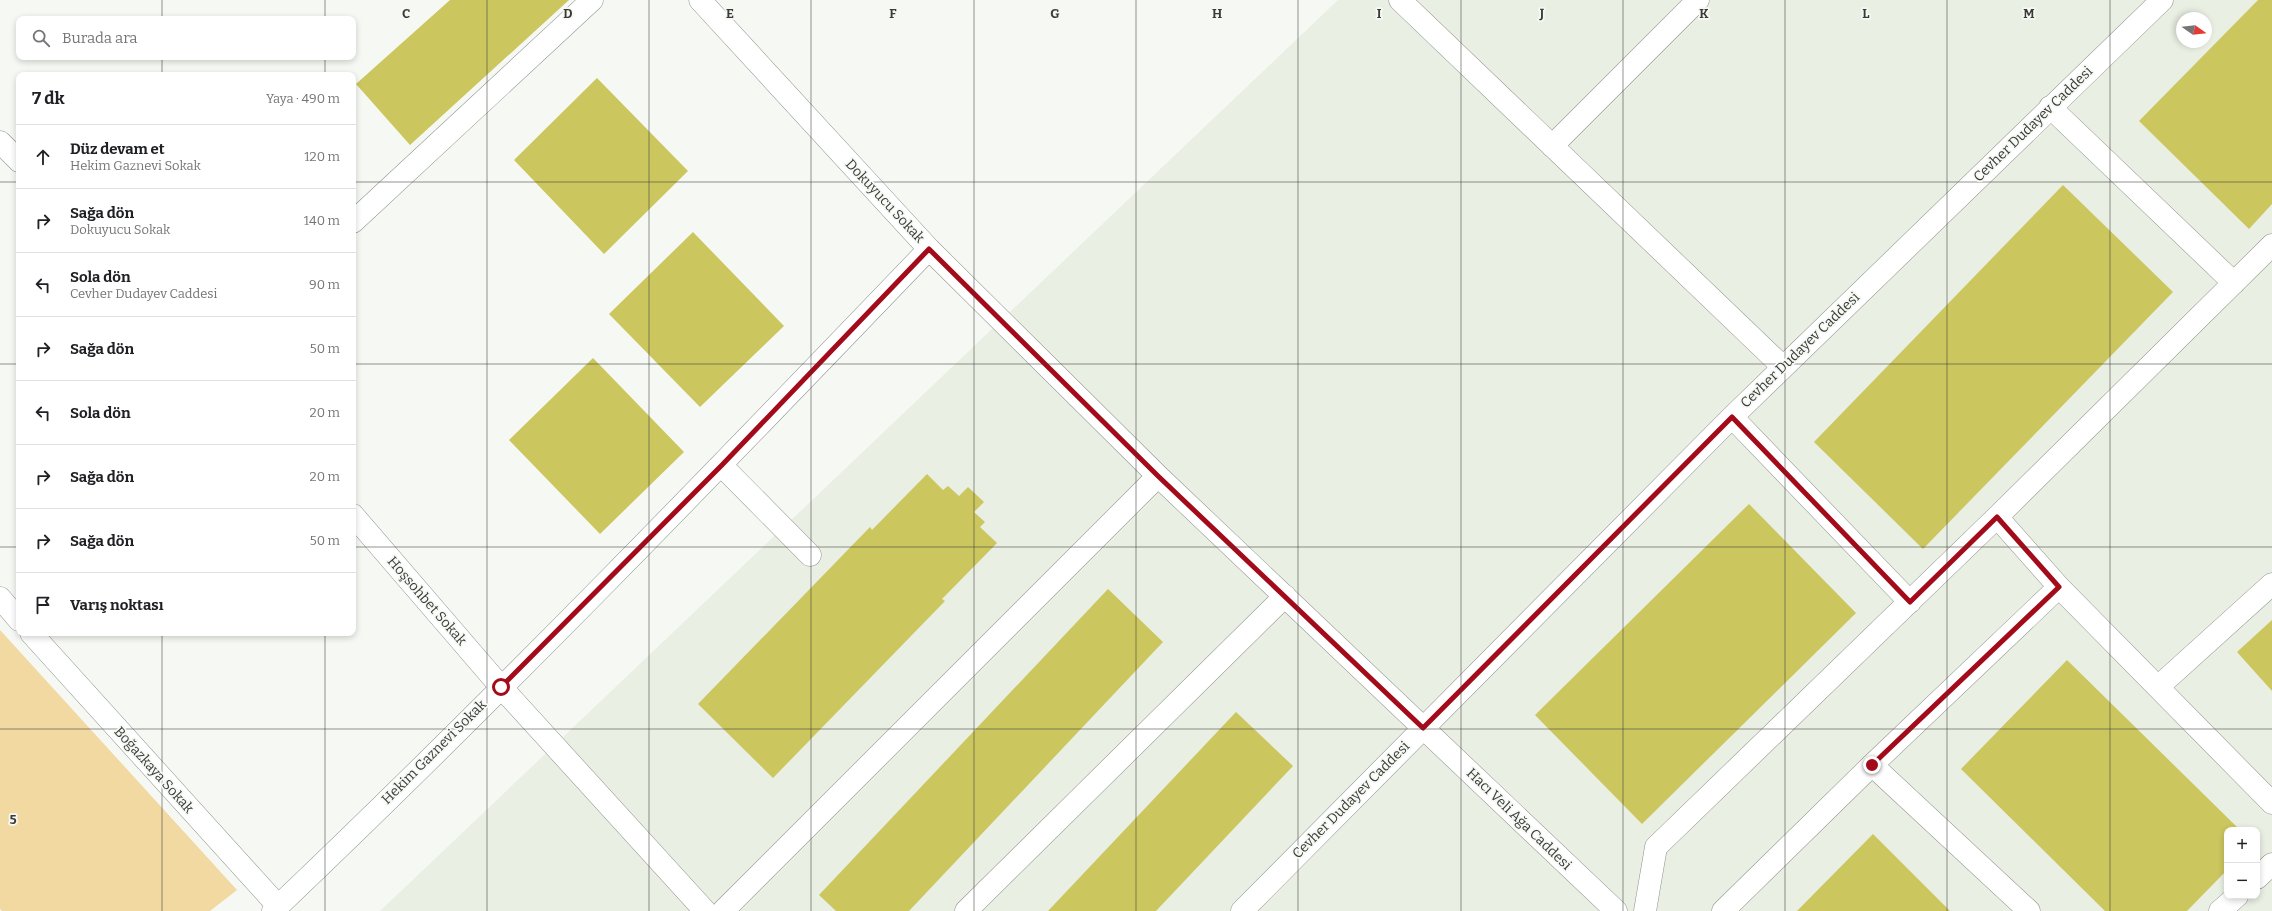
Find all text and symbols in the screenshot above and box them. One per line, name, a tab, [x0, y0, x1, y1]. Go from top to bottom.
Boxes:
text: C	[402, 6, 410, 21]
text: D	[563, 6, 573, 21]
text: E	[726, 6, 734, 21]
text: F	[889, 6, 897, 21]
text: G	[1050, 6, 1060, 21]
text: H	[1212, 6, 1222, 21]
text: I	[1377, 6, 1382, 21]
text: J	[1539, 6, 1545, 21]
text: K	[1699, 6, 1709, 21]
text: L	[1862, 6, 1870, 21]
text: M	[2023, 6, 2035, 21]
north arrow	[2176, 12, 2212, 48]
search box	[16, 16, 356, 60]
icon: search	[30, 27, 52, 49]
text: Burada ara	[62, 29, 138, 47]
street label: Cevher Dudayev Caddesi	[1970, 63, 2096, 185]
text: 7 dk	[32, 88, 65, 109]
text: Yaya · 490 m	[266, 91, 340, 106]
text: Düz devam et	[70, 140, 165, 158]
icon: ahead	[32, 146, 54, 168]
text: 120 m	[304, 149, 340, 164]
street label: Dokuyucu Sokak	[842, 156, 928, 246]
text: Hekim Gaznevi Sokak	[70, 158, 201, 173]
text: Sağa dön	[70, 204, 134, 222]
icon: right	[32, 210, 54, 232]
text: 140 m	[304, 213, 340, 228]
text: Dokuyucu Sokak	[70, 222, 170, 237]
text: Sola dön	[70, 268, 131, 286]
icon: left	[32, 274, 54, 296]
text: 90 m	[309, 277, 340, 292]
text: Cevher Dudayev Caddesi	[70, 286, 217, 301]
street label: Cevher Dudayev Caddesi	[1737, 289, 1863, 411]
icon: right	[32, 338, 54, 360]
text: Sağa dön	[70, 340, 134, 358]
text: 50 m	[310, 341, 340, 356]
icon: left	[32, 402, 54, 424]
text: Sola dön	[70, 404, 131, 422]
text: 20 m	[310, 405, 340, 420]
icon: right	[32, 466, 54, 488]
text: Sağa dön	[70, 468, 134, 486]
text: 20 m	[310, 469, 340, 484]
icon: right	[32, 530, 54, 552]
text: Sağa dön	[70, 532, 134, 550]
text: 50 m	[310, 533, 340, 548]
street label: Hoşsohbet Sokak	[384, 553, 470, 649]
icon: arrive	[32, 594, 54, 616]
text: Varış noktası	[70, 596, 163, 614]
route start	[492, 678, 510, 696]
street label: Hekim Gaznevi Sokak	[378, 696, 490, 808]
street label: Boğazkaya Sokak	[111, 723, 197, 817]
street label: Cevher Dudayev Caddesi	[1289, 738, 1413, 862]
route end	[1863, 756, 1881, 774]
street label: Hacı Veli Ağa Caddesi	[1463, 765, 1575, 873]
text: 5	[9, 812, 17, 827]
map controls	[2224, 827, 2260, 899]
button: +	[2224, 827, 2260, 863]
button: −	[2224, 863, 2260, 899]

